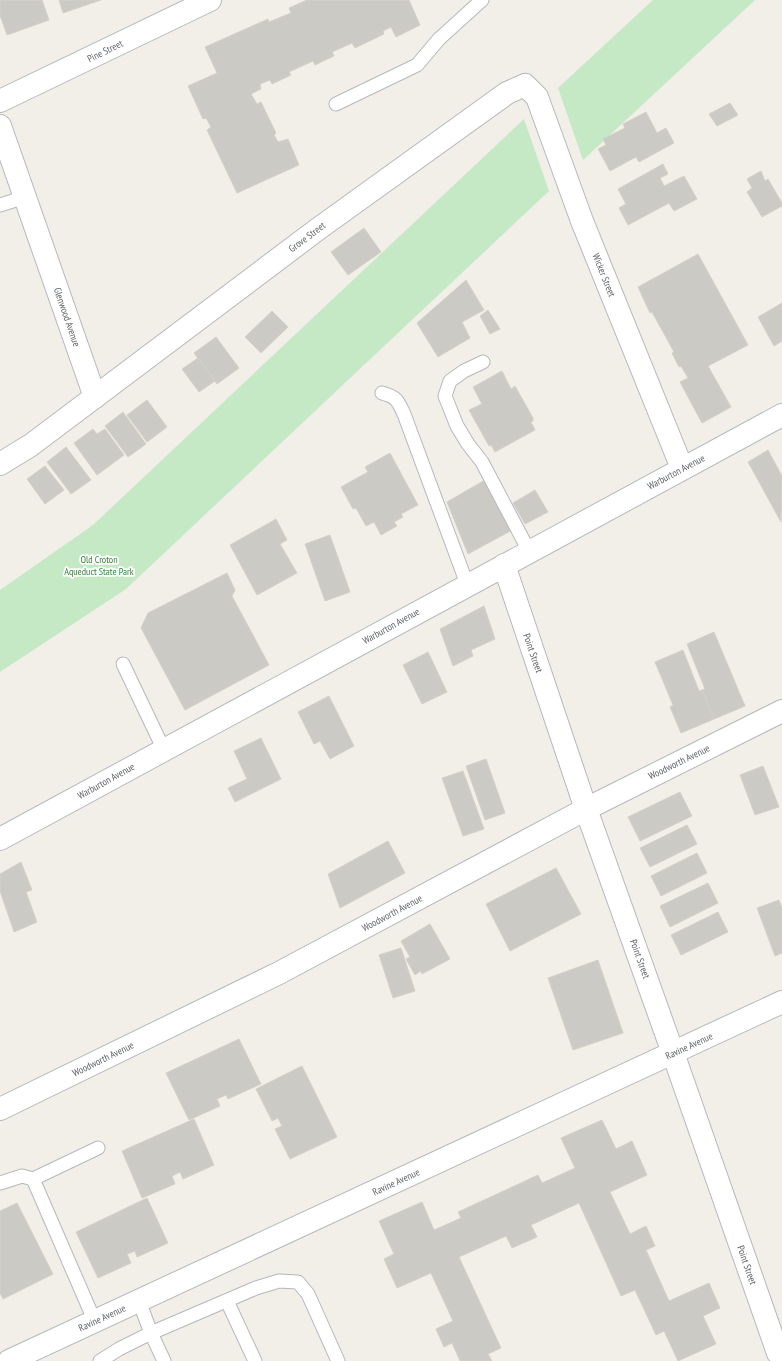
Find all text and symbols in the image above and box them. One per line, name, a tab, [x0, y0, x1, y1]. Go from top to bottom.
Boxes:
street label: Pine Street	[85, 37, 125, 65]
street label: Grove Street	[286, 219, 328, 255]
street label: Wicker Street	[589, 251, 619, 299]
street label: Glenwood Avenue	[51, 286, 83, 348]
street label: Warburton Avenue	[645, 451, 707, 493]
park label: Old Croton Aqueduct State Park	[64, 553, 134, 578]
street label: Warburton Avenue	[360, 605, 422, 647]
street label: Point Street	[520, 632, 546, 675]
street label: Woodworth Avenue	[646, 742, 712, 782]
street label: Warburton Avenue	[75, 760, 137, 802]
street label: Woodworth Avenue	[359, 892, 425, 934]
street label: Point Street	[627, 938, 653, 981]
street label: Ravine Avenue	[663, 1029, 715, 1063]
street label: Woodworth Avenue	[70, 1039, 136, 1079]
street label: Ravine Avenue	[370, 1165, 422, 1199]
street label: Point Street	[734, 1244, 760, 1287]
street label: Ravine Avenue	[76, 1301, 128, 1335]

